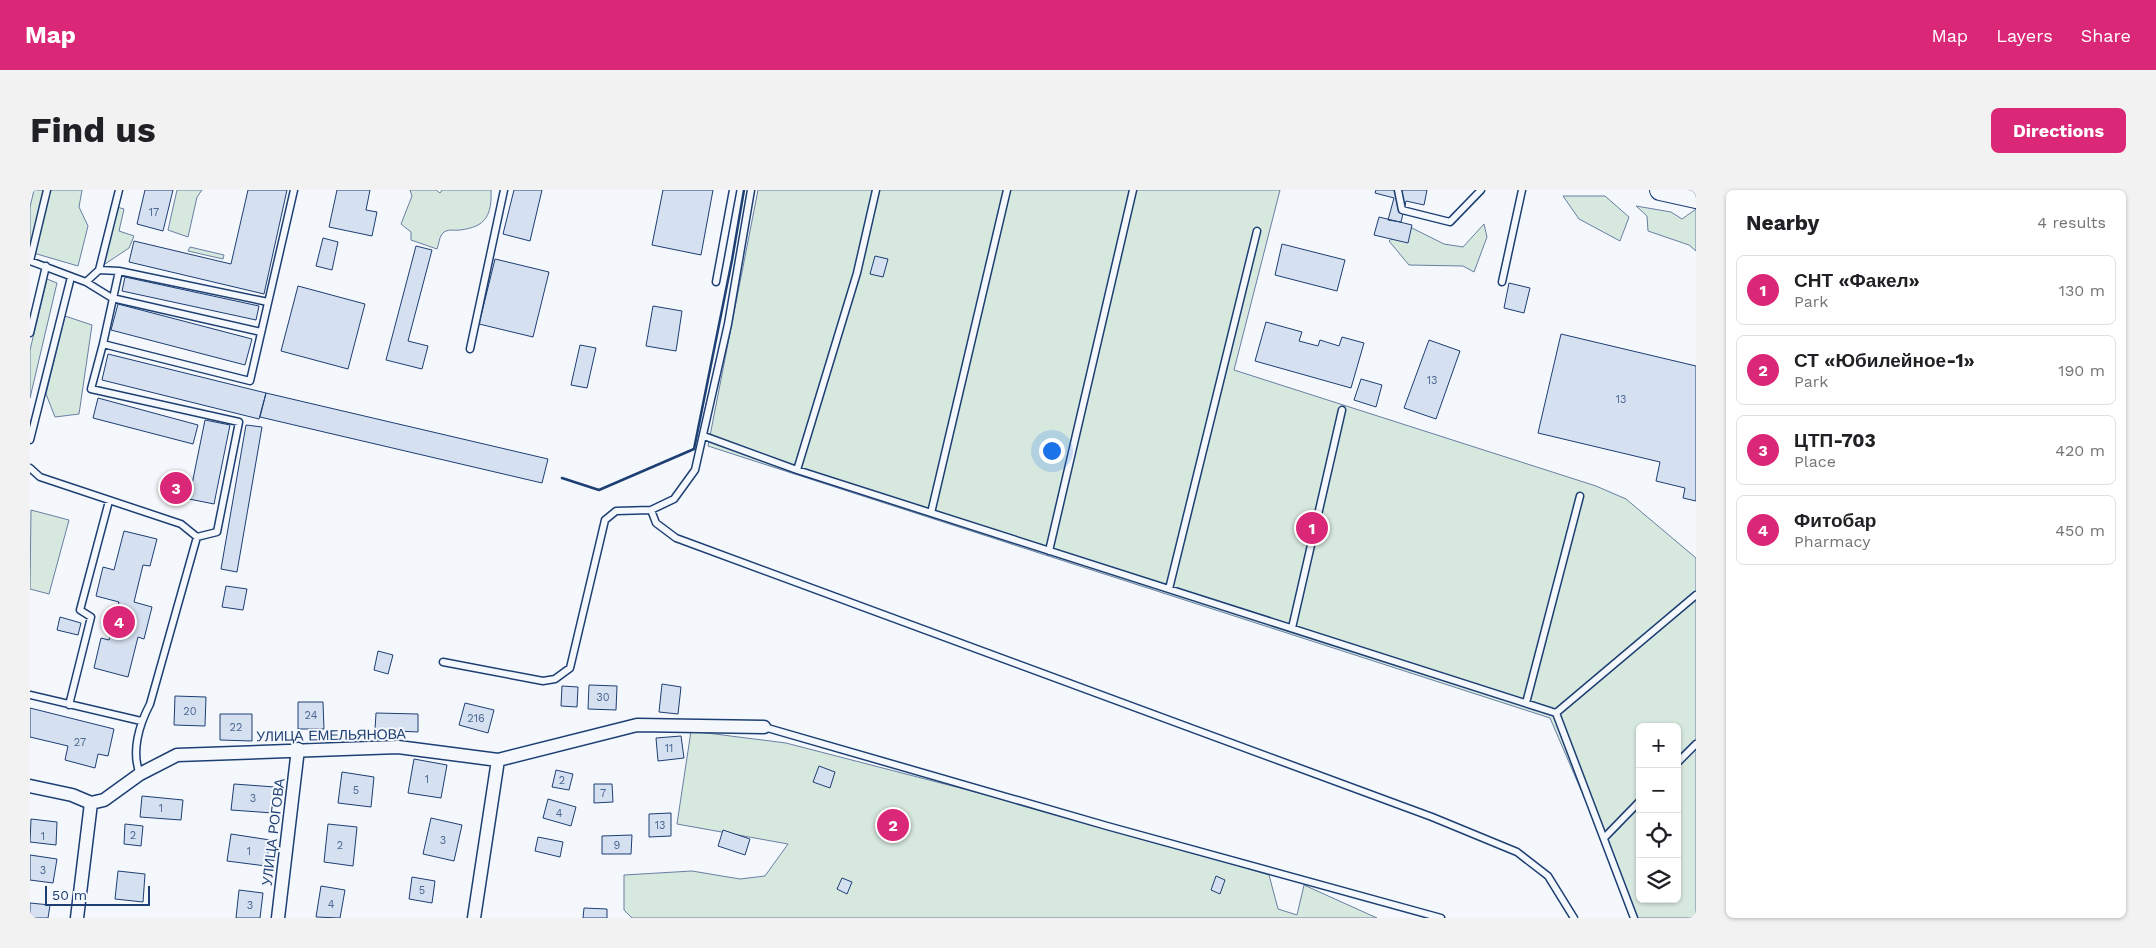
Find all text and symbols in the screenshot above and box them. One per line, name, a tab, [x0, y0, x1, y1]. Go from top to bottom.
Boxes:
text: Map	[25, 21, 76, 49]
text: Map	[1931, 25, 1968, 46]
text: Layers	[1996, 25, 2053, 46]
text: Share	[2081, 25, 2131, 46]
button: Directions	[1991, 108, 2126, 153]
text: Find us	[30, 109, 156, 151]
house number: 17	[149, 206, 159, 219]
text: Nearby	[1746, 210, 1819, 235]
text: 4 results	[2037, 213, 2106, 232]
text: СНТ «Факел»	[1794, 269, 1920, 292]
text: 1	[1760, 281, 1766, 300]
text: 130 m	[2059, 281, 2105, 300]
text: Park	[1794, 292, 1828, 311]
text: СТ «Юбилейное-1»	[1794, 349, 1975, 372]
text: 2	[1758, 361, 1768, 380]
text: 190 m	[2058, 361, 2105, 380]
text: Park	[1794, 372, 1828, 391]
house number: 13	[1427, 374, 1437, 387]
house number: 13	[1616, 393, 1626, 406]
text: ЦТП-703	[1794, 429, 1876, 452]
your location	[1039, 438, 1065, 464]
text: 3	[1758, 441, 1768, 460]
text: 420 m	[2055, 441, 2105, 460]
text: Place	[1794, 452, 1836, 471]
pin: 3	[160, 469, 192, 507]
pin: 1	[1296, 509, 1328, 547]
text: Фитобар	[1794, 509, 1876, 532]
text: 4	[1758, 521, 1768, 540]
text: 450 m	[2055, 521, 2105, 540]
text: Pharmacy	[1794, 532, 1870, 551]
pin: 4	[103, 603, 135, 641]
house number: 30	[596, 691, 610, 704]
house number: 20	[183, 705, 197, 718]
house number: 24	[305, 709, 318, 722]
house number: 216	[467, 712, 485, 725]
house number: 22	[230, 721, 242, 734]
map controls	[1636, 723, 1681, 903]
button: +	[1636, 723, 1681, 768]
street label: УЛИЦА ЕМЕЛЬЯНОВА	[256, 726, 407, 744]
house number: 27	[74, 736, 86, 749]
house number: 11	[665, 742, 673, 755]
button: −	[1636, 768, 1681, 813]
house number: 1	[425, 773, 429, 786]
house number: 2	[559, 774, 565, 787]
street label: УЛИЦА РОГОВА	[258, 777, 288, 887]
house number: 5	[353, 784, 359, 797]
house number: 7	[600, 787, 606, 800]
house number: 3	[250, 792, 256, 805]
house number: 1	[159, 802, 163, 815]
pin: 2	[877, 806, 909, 844]
house number: 4	[556, 807, 563, 820]
button: locate	[1636, 813, 1681, 858]
house number: 13	[655, 819, 665, 832]
house number: 2	[130, 829, 136, 842]
house number: 1	[41, 830, 45, 843]
house number: 3	[440, 834, 446, 847]
house number: 2	[337, 839, 343, 852]
house number: 9	[614, 839, 621, 852]
house number: 1	[247, 845, 251, 858]
button: layers	[1636, 858, 1681, 903]
house number: 3	[40, 864, 46, 877]
scale bar	[45, 883, 150, 906]
house number: 5	[419, 884, 425, 897]
text: 50 m	[52, 887, 87, 903]
house number: 4	[328, 898, 335, 911]
house number: 3	[247, 899, 253, 912]

